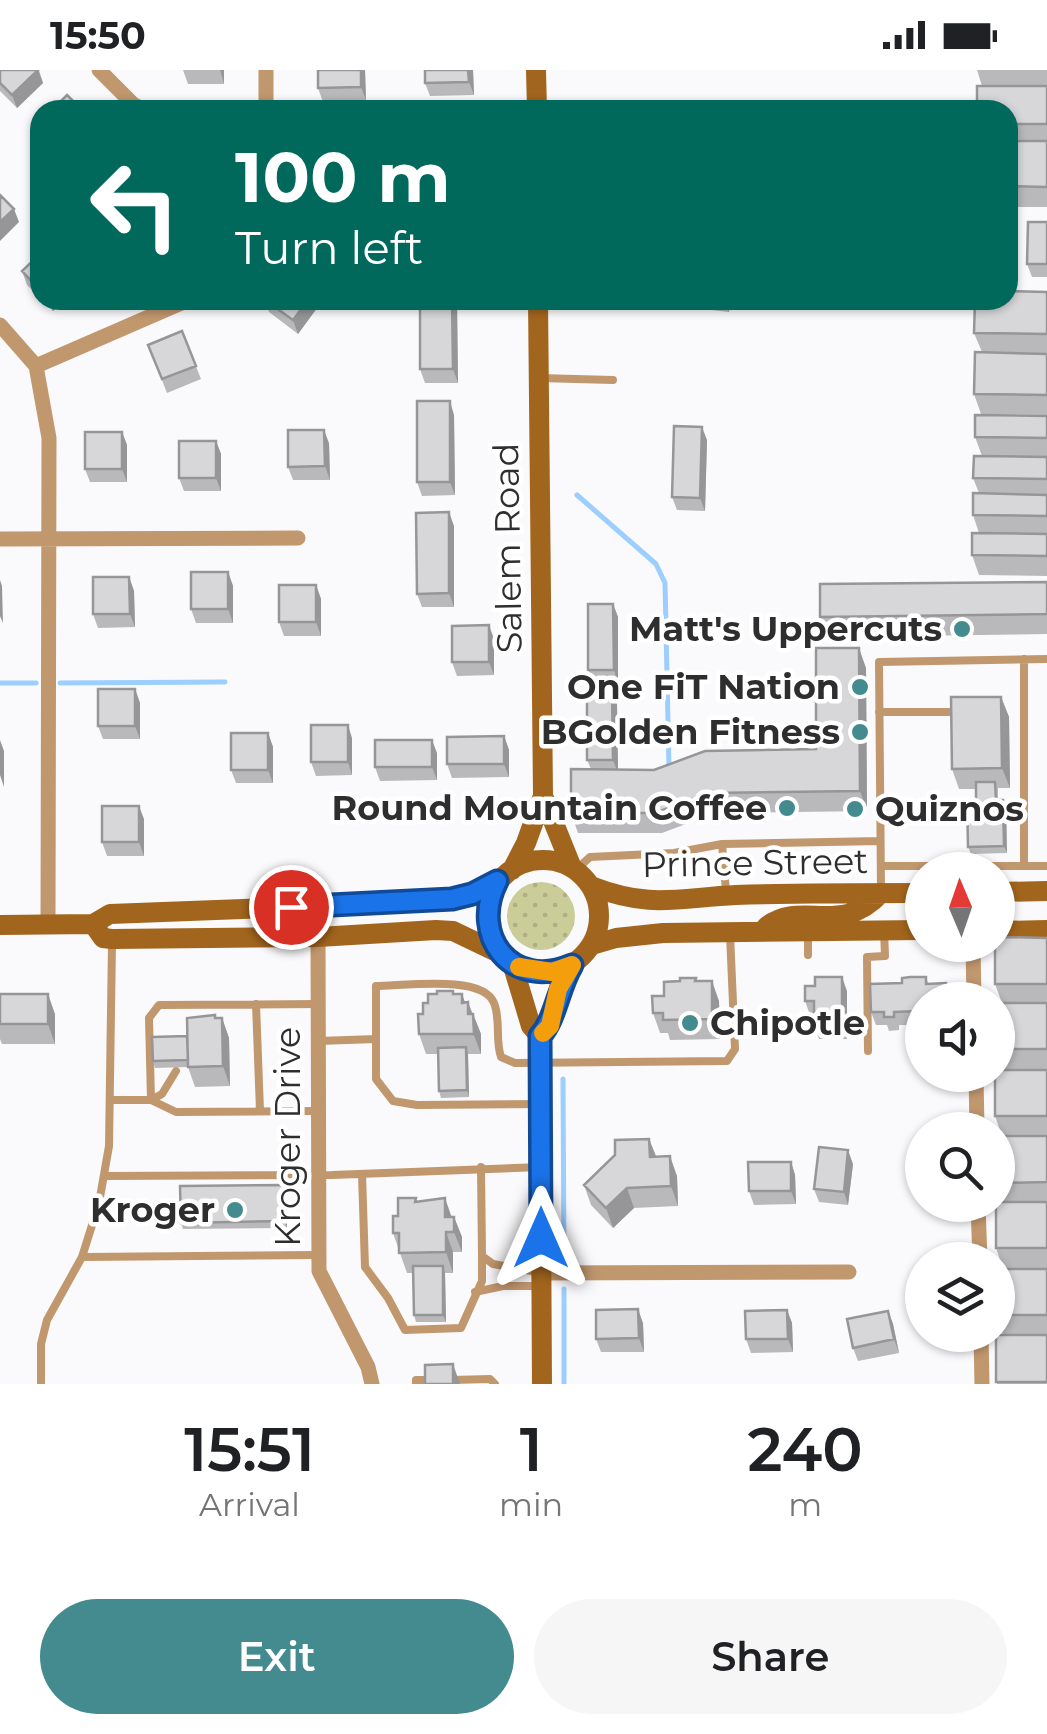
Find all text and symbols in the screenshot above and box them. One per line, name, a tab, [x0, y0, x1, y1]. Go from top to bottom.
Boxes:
text: 15:50	[50, 12, 146, 59]
text: 100 m	[235, 134, 451, 220]
icon: left	[70, 140, 200, 270]
text: Turn left	[235, 220, 423, 275]
street label: Salem Road	[484, 442, 531, 654]
place label: Matt's Uppercuts	[629, 607, 942, 650]
marker: Matt's Uppercuts	[951, 618, 973, 640]
place label: One FiT Nation	[567, 665, 840, 708]
marker: One FiT Nation	[849, 676, 871, 698]
place label: BGolden Fitness	[541, 710, 840, 753]
marker: BGolden Fitness	[849, 721, 871, 743]
place label: Round Mountain Coffee	[332, 786, 767, 829]
place label: Quiznos	[875, 787, 1024, 830]
marker: Round Mountain Coffee	[776, 797, 798, 819]
marker: Quiznos	[844, 798, 866, 820]
street label: Prince Street	[641, 839, 869, 886]
north arrow	[905, 852, 1015, 962]
map controls	[905, 852, 1015, 1352]
pin	[249, 865, 334, 950]
icon: arrive	[264, 880, 319, 935]
button: sound	[905, 982, 1015, 1092]
place label: Chipotle	[710, 1001, 865, 1044]
marker: Chipotle	[679, 1012, 701, 1034]
street label: Kroger Drive	[266, 1027, 309, 1247]
button: search	[905, 1112, 1015, 1222]
position arrow	[489, 1186, 593, 1290]
place label: Kroger	[90, 1188, 215, 1231]
marker: Kroger	[224, 1199, 246, 1221]
button: layers	[905, 1242, 1015, 1352]
text: 15:51	[184, 1413, 315, 1486]
text: 1	[520, 1413, 543, 1486]
text: 240	[748, 1413, 863, 1486]
text: Arrival	[199, 1485, 300, 1524]
text: min	[499, 1485, 563, 1524]
text: m	[788, 1485, 822, 1524]
button: Exit	[40, 1599, 514, 1714]
button: Share	[534, 1599, 1007, 1714]

